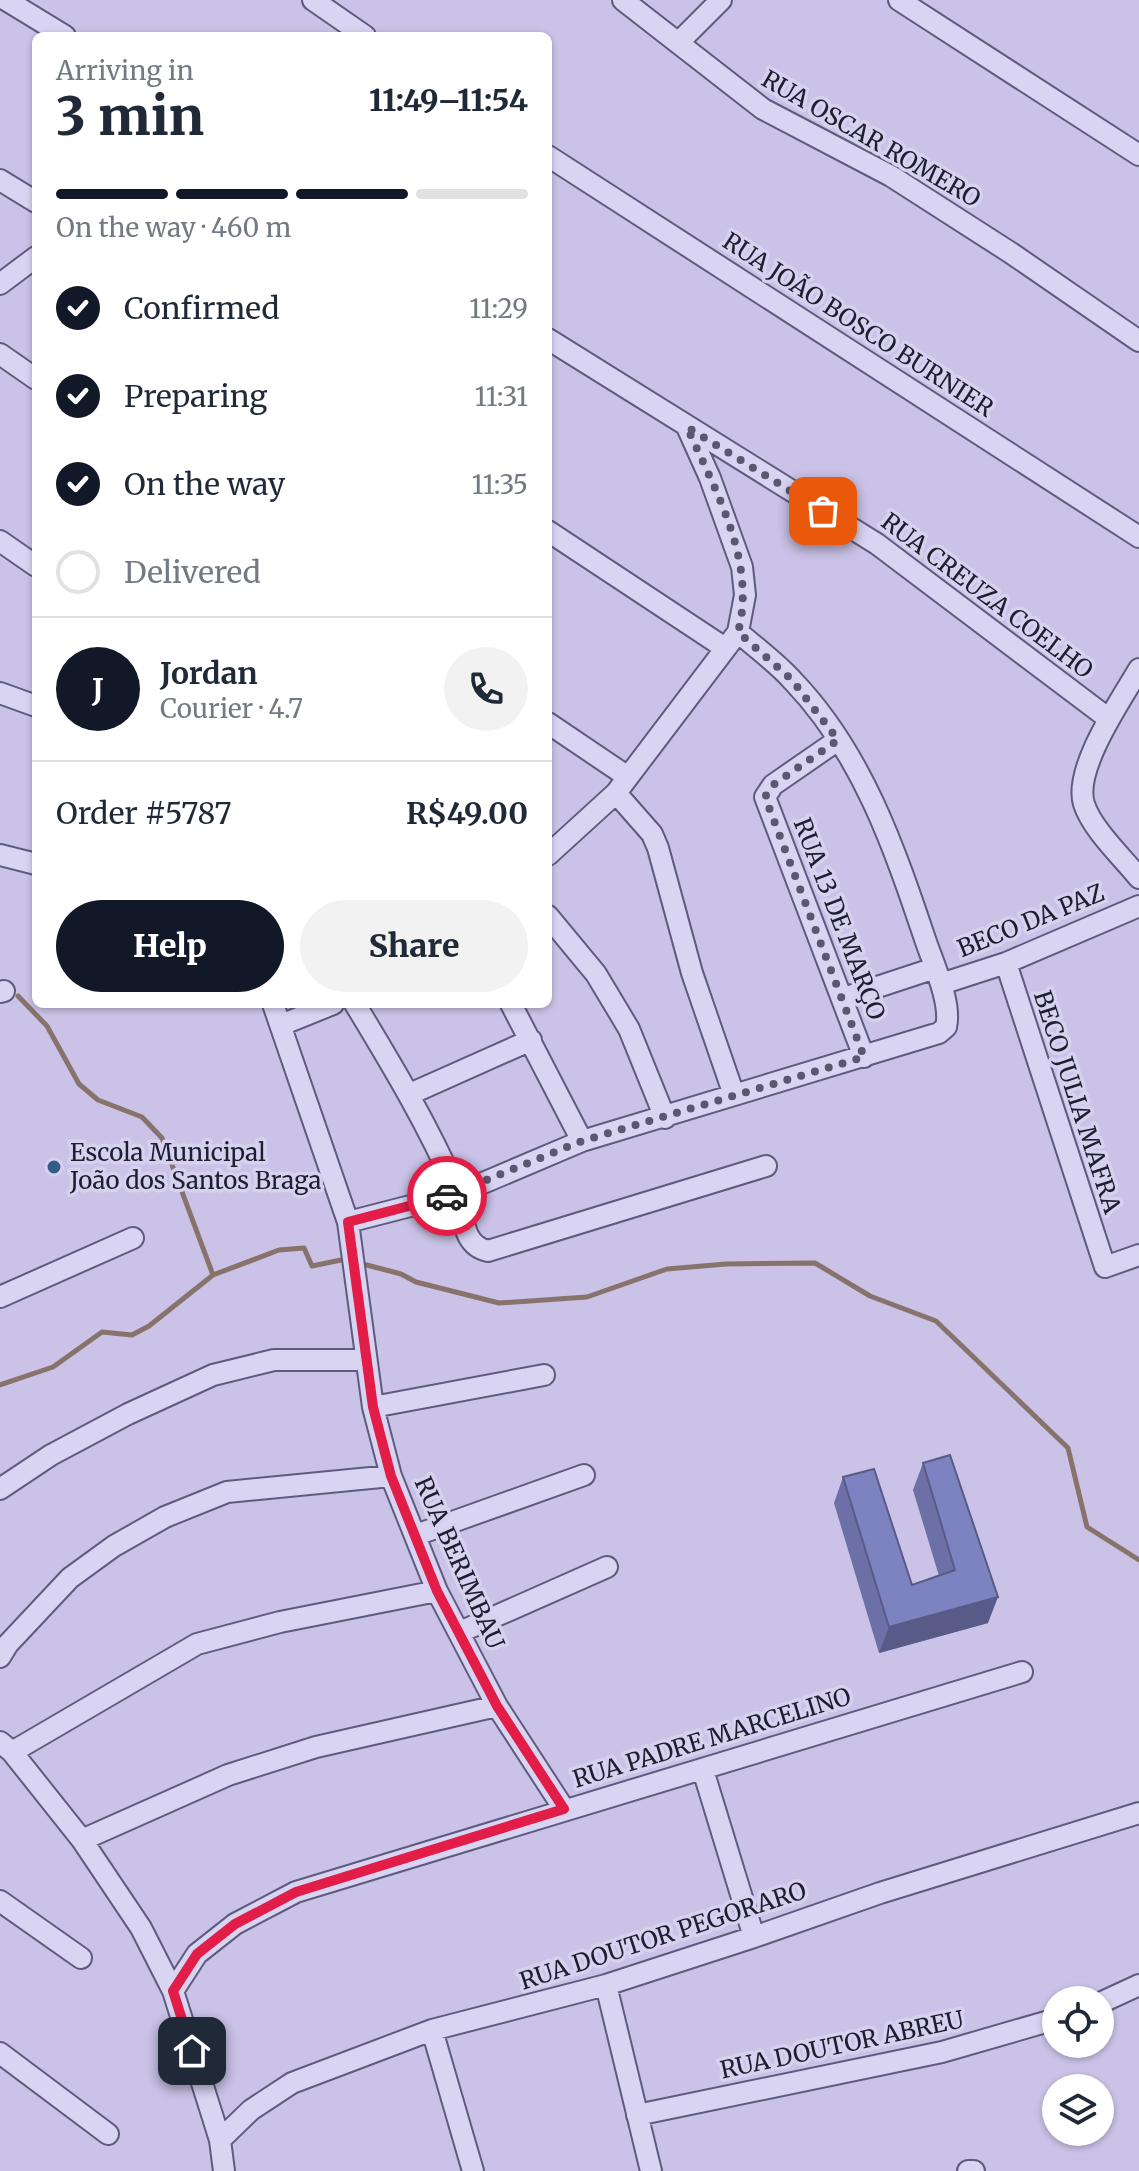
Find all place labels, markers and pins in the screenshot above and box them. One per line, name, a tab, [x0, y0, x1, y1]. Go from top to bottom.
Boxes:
pin	[789, 477, 857, 545]
place label: Escola Municipal João dos Santos Braga	[69, 1137, 322, 1196]
marker: Escola Municipal João dos Santos Braga	[45, 1158, 63, 1176]
pin	[158, 2017, 226, 2085]

